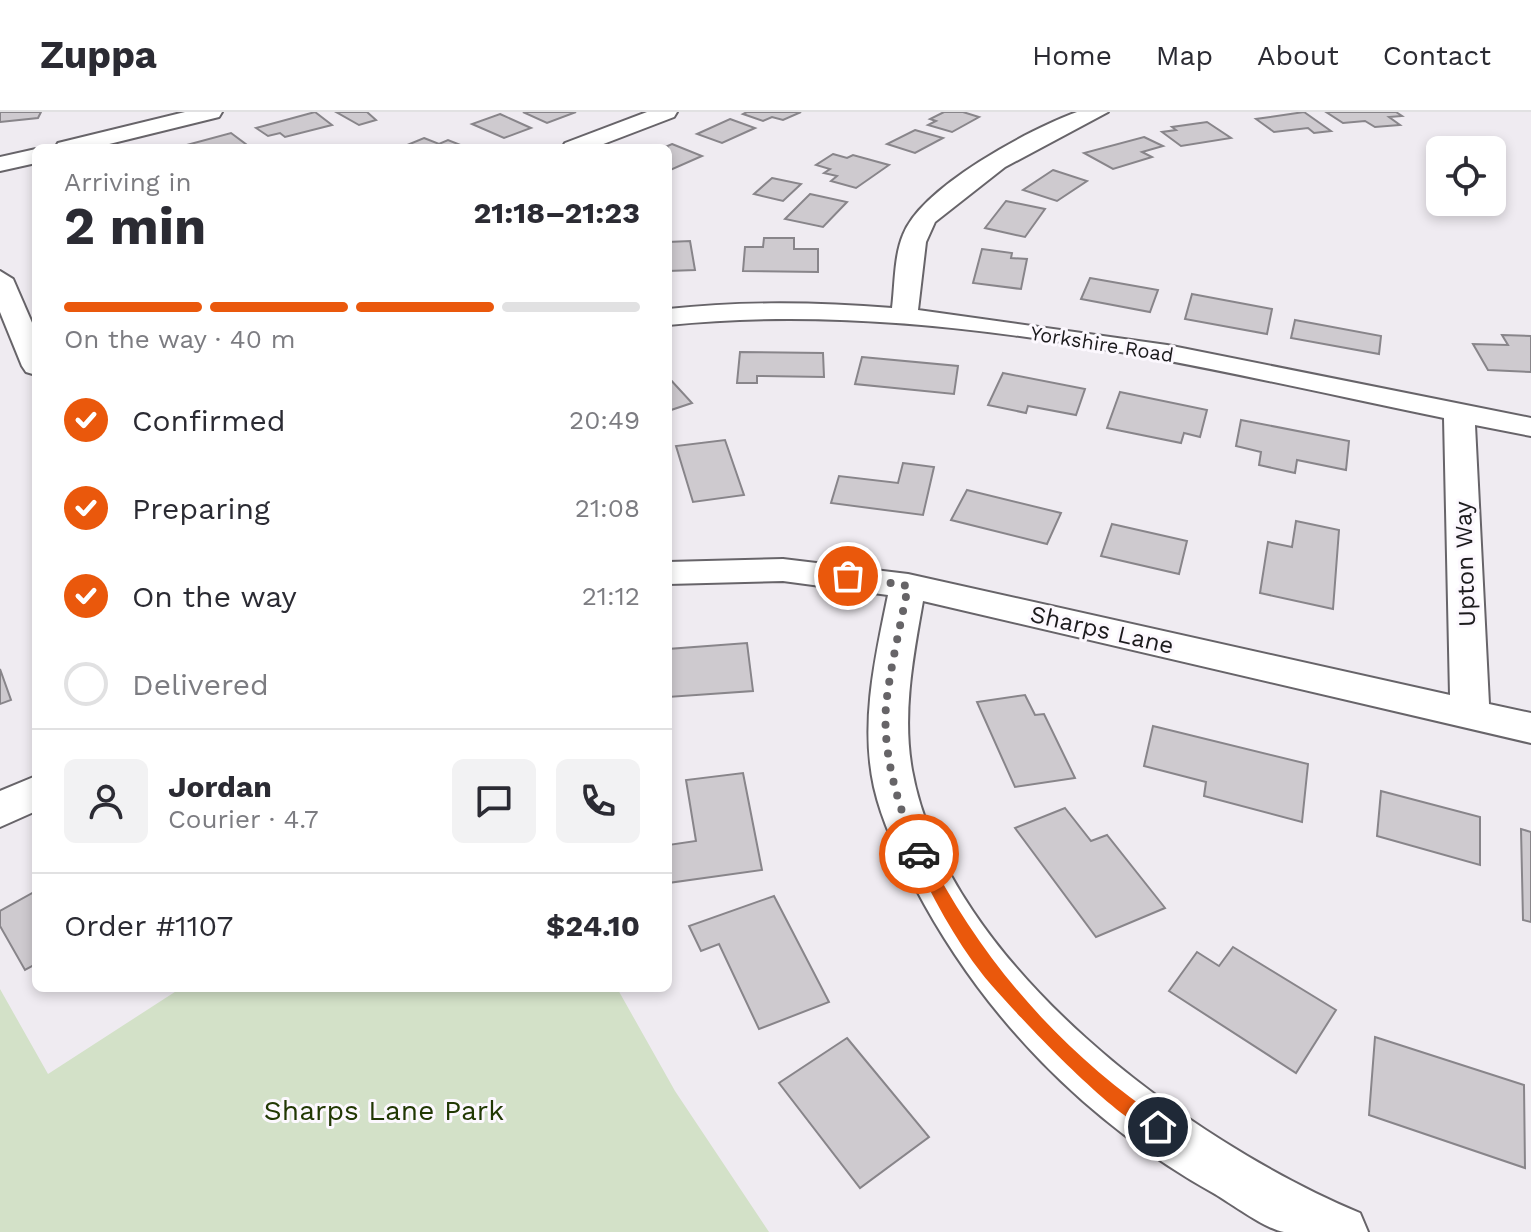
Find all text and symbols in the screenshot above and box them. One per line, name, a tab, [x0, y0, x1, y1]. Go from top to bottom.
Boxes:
text: Zuppa	[40, 33, 157, 77]
text: Home	[1032, 39, 1112, 72]
text: Map	[1156, 39, 1213, 72]
text: About	[1257, 39, 1339, 72]
text: Contact	[1383, 39, 1491, 72]
map controls	[1426, 136, 1506, 216]
button: locate	[1426, 136, 1506, 216]
text: Arriving in	[64, 167, 192, 197]
text: 21:18–21:23	[473, 195, 640, 230]
text: 2 min	[64, 196, 206, 257]
street label: Yorkshire Road	[1029, 321, 1175, 367]
text: On the way · 40 m	[64, 324, 296, 354]
icon: check	[64, 398, 108, 442]
text: Confirmed	[132, 403, 286, 438]
text: 20:49	[569, 405, 640, 435]
icon: check	[64, 486, 108, 530]
text: Preparing	[132, 491, 270, 526]
text: 21:08	[575, 493, 640, 523]
street label: Upton Way	[1449, 500, 1481, 627]
pin	[814, 542, 882, 610]
icon: bag	[826, 554, 870, 598]
icon: check	[64, 574, 108, 618]
text: On the way	[132, 579, 297, 614]
text: 21:12	[582, 581, 640, 611]
street label: Sharps Lane	[1028, 600, 1176, 660]
text: Delivered	[132, 667, 269, 702]
button: person	[64, 759, 148, 843]
button: chat	[452, 759, 536, 843]
button: phone	[556, 759, 640, 843]
text: Jordan	[168, 769, 272, 804]
text: Courier · 4.7	[168, 804, 318, 834]
courier	[879, 814, 959, 894]
icon: car	[897, 832, 941, 876]
text: Order #1107	[64, 908, 233, 943]
text: $24.10	[546, 908, 640, 943]
pin	[1124, 1093, 1192, 1161]
park label: Sharps Lane Park	[264, 1094, 504, 1127]
icon: home	[1136, 1105, 1180, 1149]

